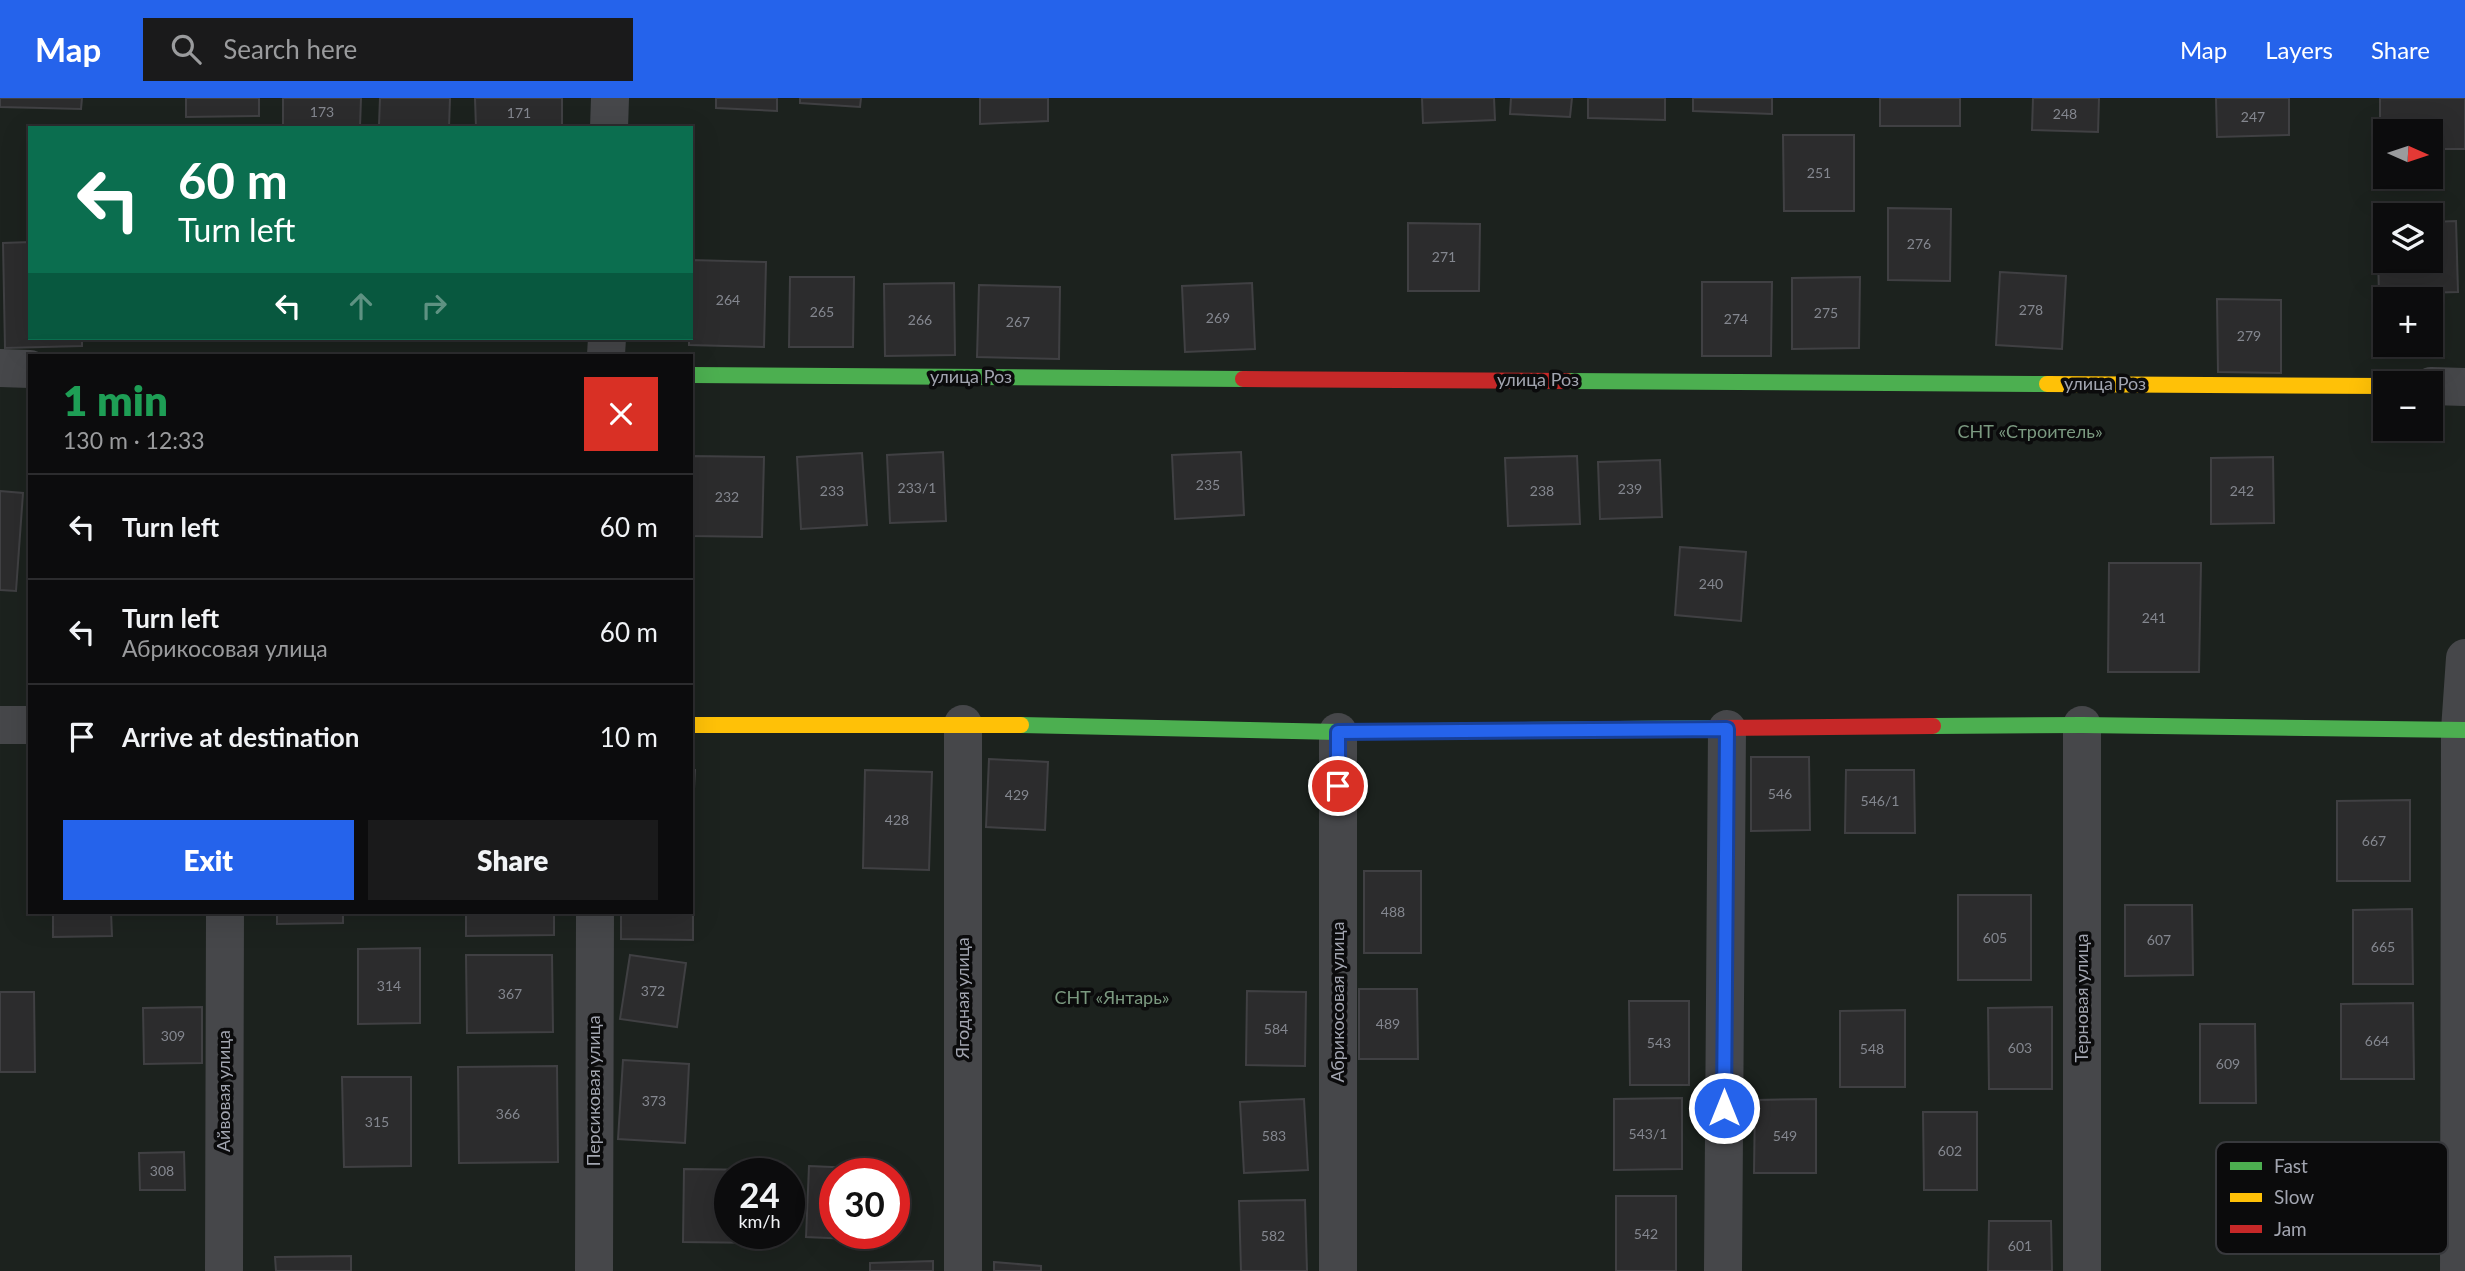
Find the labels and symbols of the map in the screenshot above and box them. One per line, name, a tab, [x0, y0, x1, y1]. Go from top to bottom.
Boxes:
house number: 173	[310, 103, 334, 120]
house number: 171	[507, 104, 531, 121]
house number: 248	[2053, 105, 2077, 122]
house number: 247	[2241, 108, 2265, 125]
north arrow	[2373, 119, 2443, 189]
house number: 251	[1807, 164, 1831, 181]
house number: 276	[1907, 235, 1931, 252]
house number: 271	[1432, 248, 1456, 265]
house number: 264	[716, 291, 740, 308]
house number: 278	[2019, 301, 2043, 318]
house number: 265	[810, 303, 834, 320]
house number: 275	[1814, 304, 1838, 321]
house number: 269	[1206, 309, 1230, 326]
house number: 274	[1724, 310, 1748, 327]
house number: 266	[908, 311, 932, 328]
house number: 267	[1006, 313, 1030, 330]
house number: 279	[2237, 327, 2261, 344]
street label: улица Роз	[930, 365, 1012, 387]
street label: улица Роз	[1497, 368, 1579, 390]
street label: улица Роз	[2064, 372, 2146, 394]
park label: СНТ «Строитель»	[1957, 420, 2103, 442]
house number: 235	[1196, 476, 1220, 493]
house number: 233/1	[898, 479, 936, 496]
house number: 239	[1618, 480, 1642, 497]
house number: 233	[820, 482, 844, 499]
house number: 238	[1530, 482, 1554, 499]
house number: 242	[2230, 482, 2254, 499]
house number: 232	[715, 488, 739, 505]
house number: 240	[1699, 575, 1723, 592]
house number: 241	[2142, 609, 2166, 626]
pin	[1308, 756, 1368, 816]
house number: 546	[1768, 785, 1792, 802]
house number: 429	[1005, 786, 1029, 803]
house number: 546/1	[1861, 792, 1899, 809]
house number: 428	[885, 811, 909, 828]
house number: 667	[2362, 832, 2386, 849]
house number: 488	[1381, 903, 1405, 920]
street label: Абрикосовая улица	[1326, 921, 1348, 1083]
house number: 605	[1983, 929, 2007, 946]
house number: 607	[2147, 931, 2171, 948]
street label: Терновая улица	[2070, 934, 2092, 1062]
street label: Ягодная улица	[951, 937, 973, 1060]
house number: 665	[2371, 938, 2395, 955]
house number: 314	[377, 977, 401, 994]
house number: 372	[641, 982, 665, 999]
house number: 367	[498, 985, 522, 1002]
park label: СНТ «Янтарь»	[1054, 986, 1170, 1008]
street label: Персиковая улица	[582, 1015, 604, 1167]
house number: 489	[1376, 1015, 1400, 1032]
house number: 584	[1264, 1020, 1288, 1037]
house number: 309	[161, 1027, 185, 1044]
street label: Айвовая улица	[212, 1030, 234, 1152]
house number: 664	[2365, 1032, 2389, 1049]
house number: 543	[1647, 1034, 1671, 1051]
house number: 603	[2008, 1039, 2032, 1056]
house number: 548	[1860, 1040, 1884, 1057]
house number: 609	[2216, 1055, 2240, 1072]
position arrow	[1687, 1071, 1761, 1145]
house number: 373	[642, 1092, 666, 1109]
house number: 366	[496, 1105, 520, 1122]
house number: 315	[365, 1113, 389, 1130]
house number: 543/1	[1629, 1125, 1667, 1142]
house number: 583	[1262, 1127, 1286, 1144]
house number: 549	[1773, 1127, 1797, 1144]
house number: 602	[1938, 1142, 1962, 1159]
legend	[2216, 1142, 2448, 1254]
text: Fast	[2274, 1154, 2308, 1177]
speed limit sign: 30	[819, 1158, 910, 1249]
house number: 308	[150, 1162, 174, 1179]
text: Slow	[2274, 1185, 2314, 1208]
text: Jam	[2274, 1217, 2307, 1240]
house number: 542	[1634, 1225, 1658, 1242]
house number: 582	[1261, 1227, 1285, 1244]
house number: 601	[2008, 1237, 2032, 1254]

